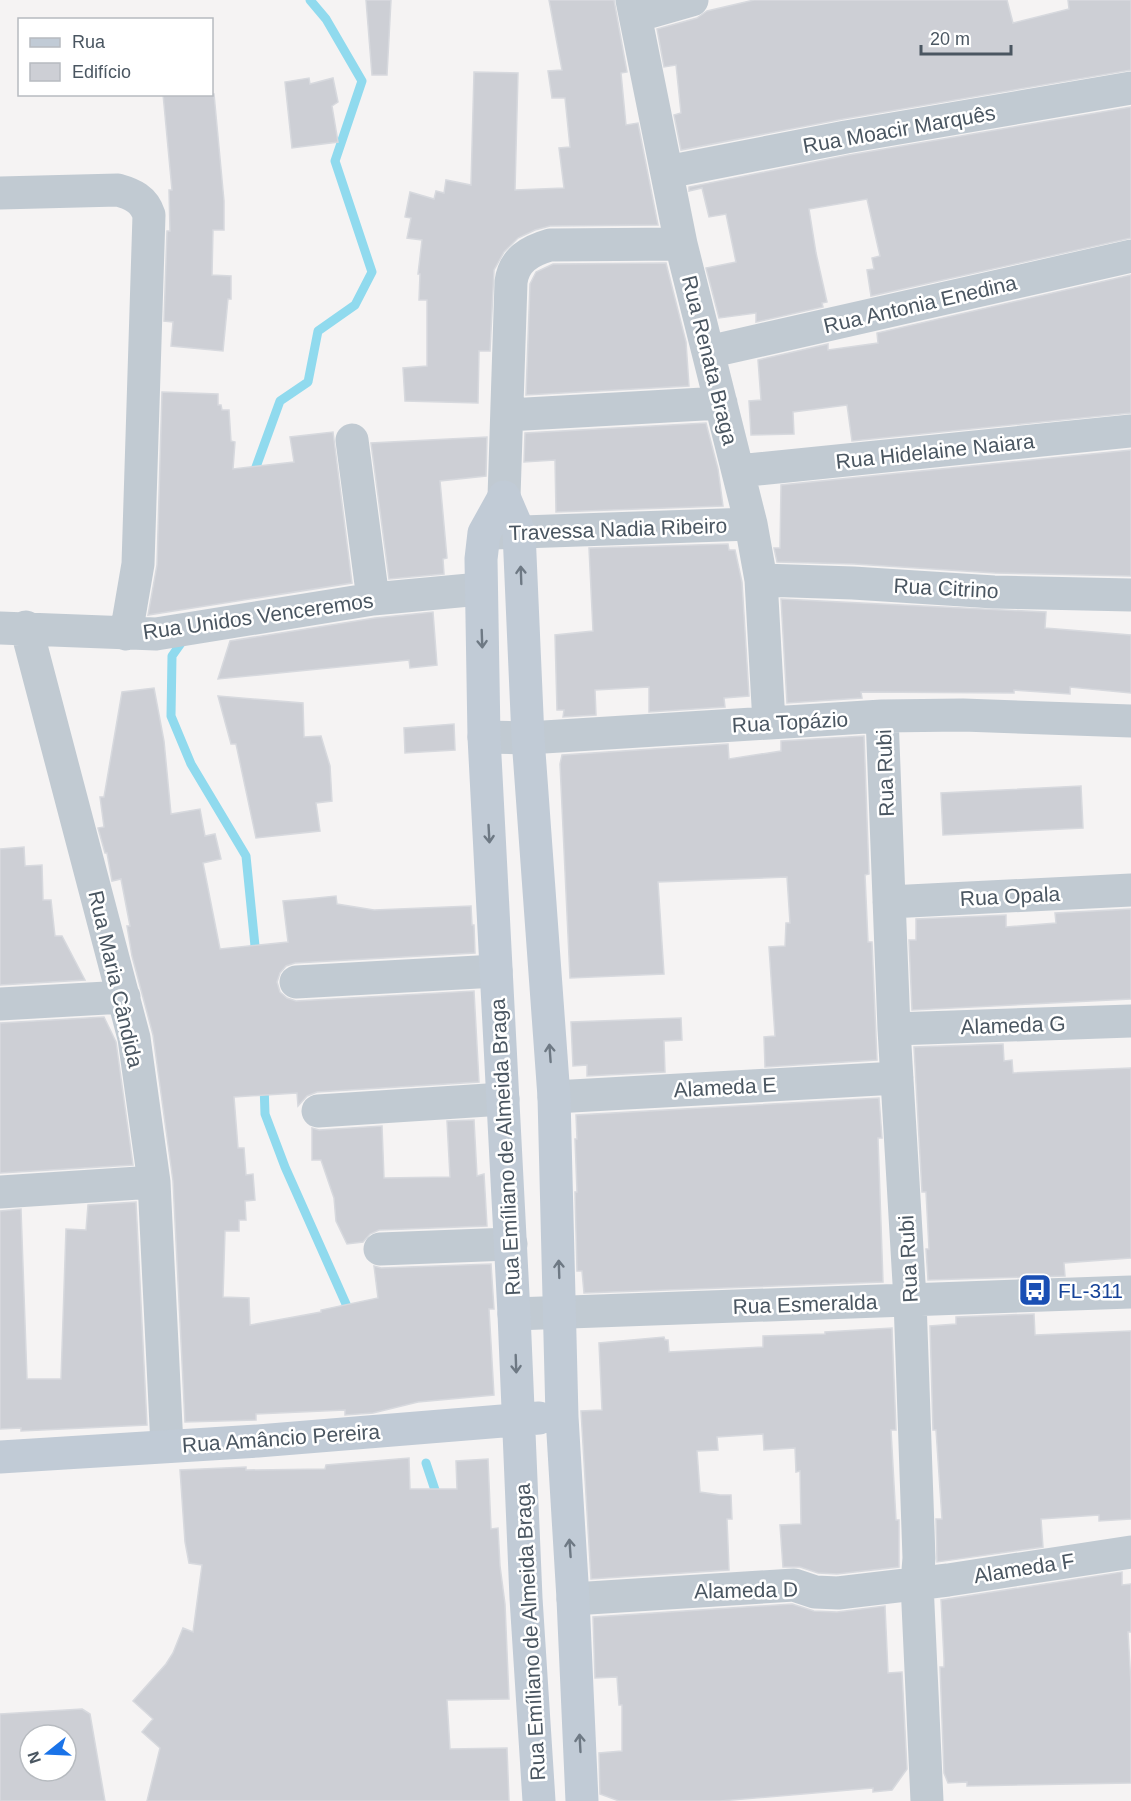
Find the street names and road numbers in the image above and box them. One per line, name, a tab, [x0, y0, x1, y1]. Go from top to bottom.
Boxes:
street label: Rua Moacir Marquês	[801, 101, 997, 157]
street label: Rua Antonia Enedina	[821, 271, 1019, 337]
street label: Rua Renata Braga	[678, 273, 742, 447]
street label: Rua Hidelaine Naiara	[835, 429, 1036, 473]
street label: Travessa Nadia Ribeiro	[508, 514, 728, 544]
street label: Rua Citrino	[893, 574, 999, 602]
street label: Rua Unidos Venceremos	[141, 588, 375, 644]
street label: Rua Topázio	[731, 707, 849, 737]
street label: Rua Rubi	[872, 729, 898, 817]
street label: Rua Opala	[959, 882, 1061, 910]
street label: Rua Maria Cândida	[84, 888, 148, 1070]
street label: Rua Emíliano de Almeida Braga	[486, 997, 524, 1296]
street label: Alameda G	[960, 1012, 1066, 1038]
street label: Alameda E	[673, 1073, 777, 1101]
street label: Rua Rubi	[894, 1215, 922, 1303]
street label: Rua Esmeralda	[732, 1290, 878, 1318]
street label: Rua Amâncio Pereira	[181, 1420, 381, 1456]
street label: Rua Emíliano de Almeida Braga	[511, 1482, 549, 1781]
street label: Alameda F	[972, 1549, 1076, 1587]
street label: Alameda D	[694, 1578, 798, 1602]

